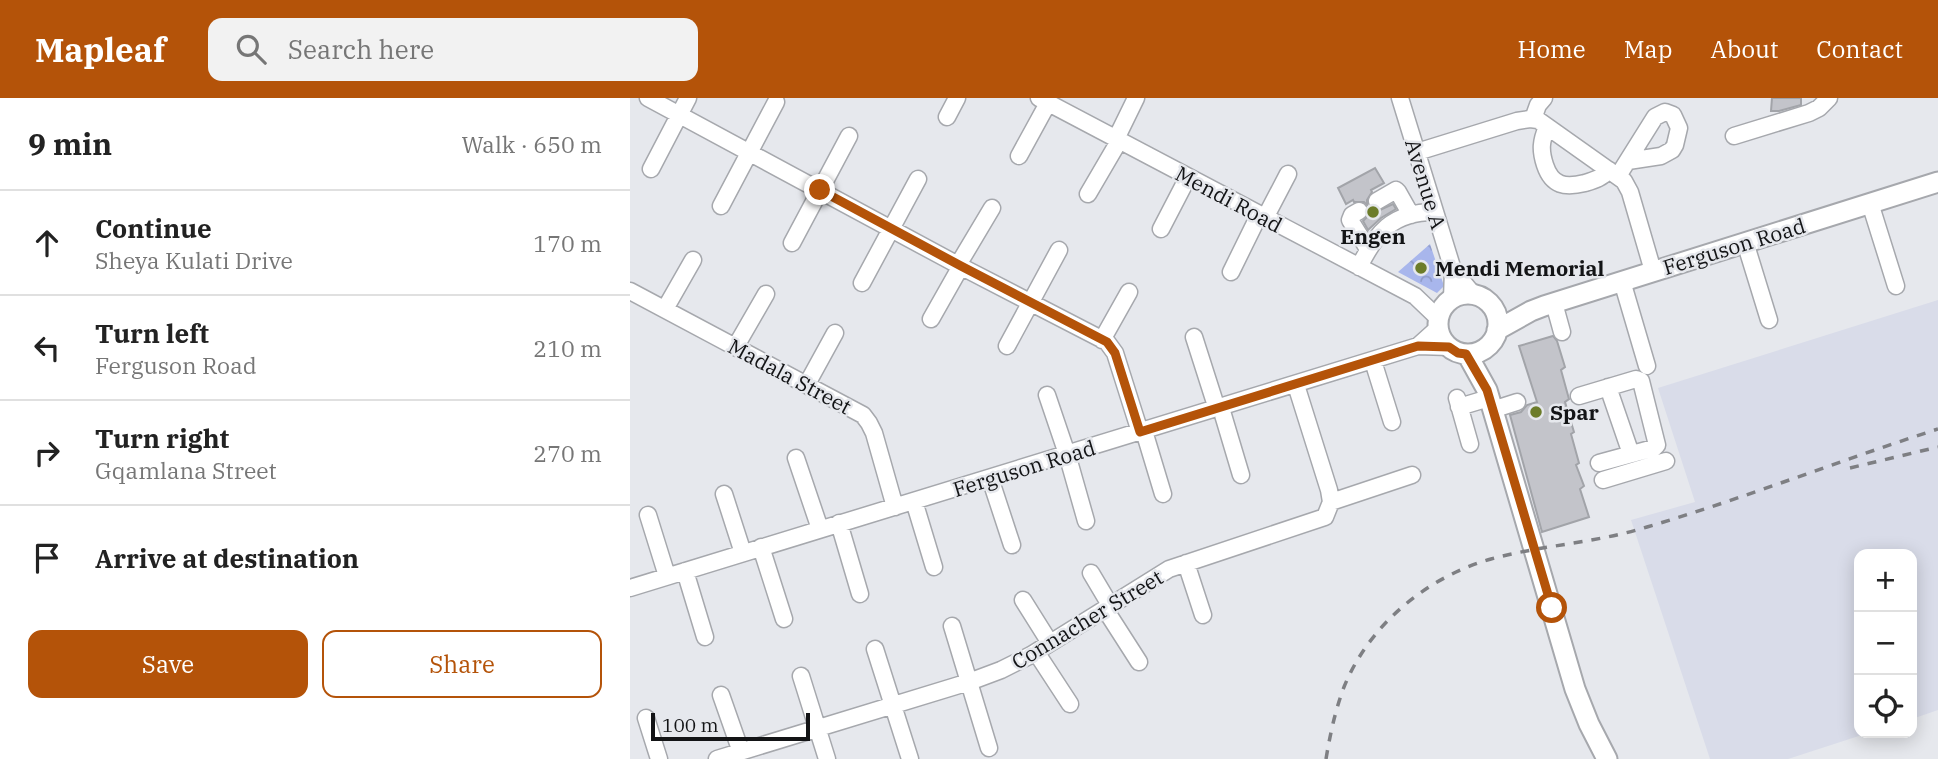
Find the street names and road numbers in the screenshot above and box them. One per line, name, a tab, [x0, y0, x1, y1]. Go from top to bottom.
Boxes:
street label: Avenue A	[1399, 135, 1453, 233]
street label: Mendi Road	[1171, 159, 1288, 239]
street label: Ferguson Road	[1659, 211, 1809, 281]
street label: Madala Street	[724, 332, 856, 420]
street label: Ferguson Road	[949, 433, 1099, 503]
street label: Connacher Street	[1006, 563, 1168, 675]

